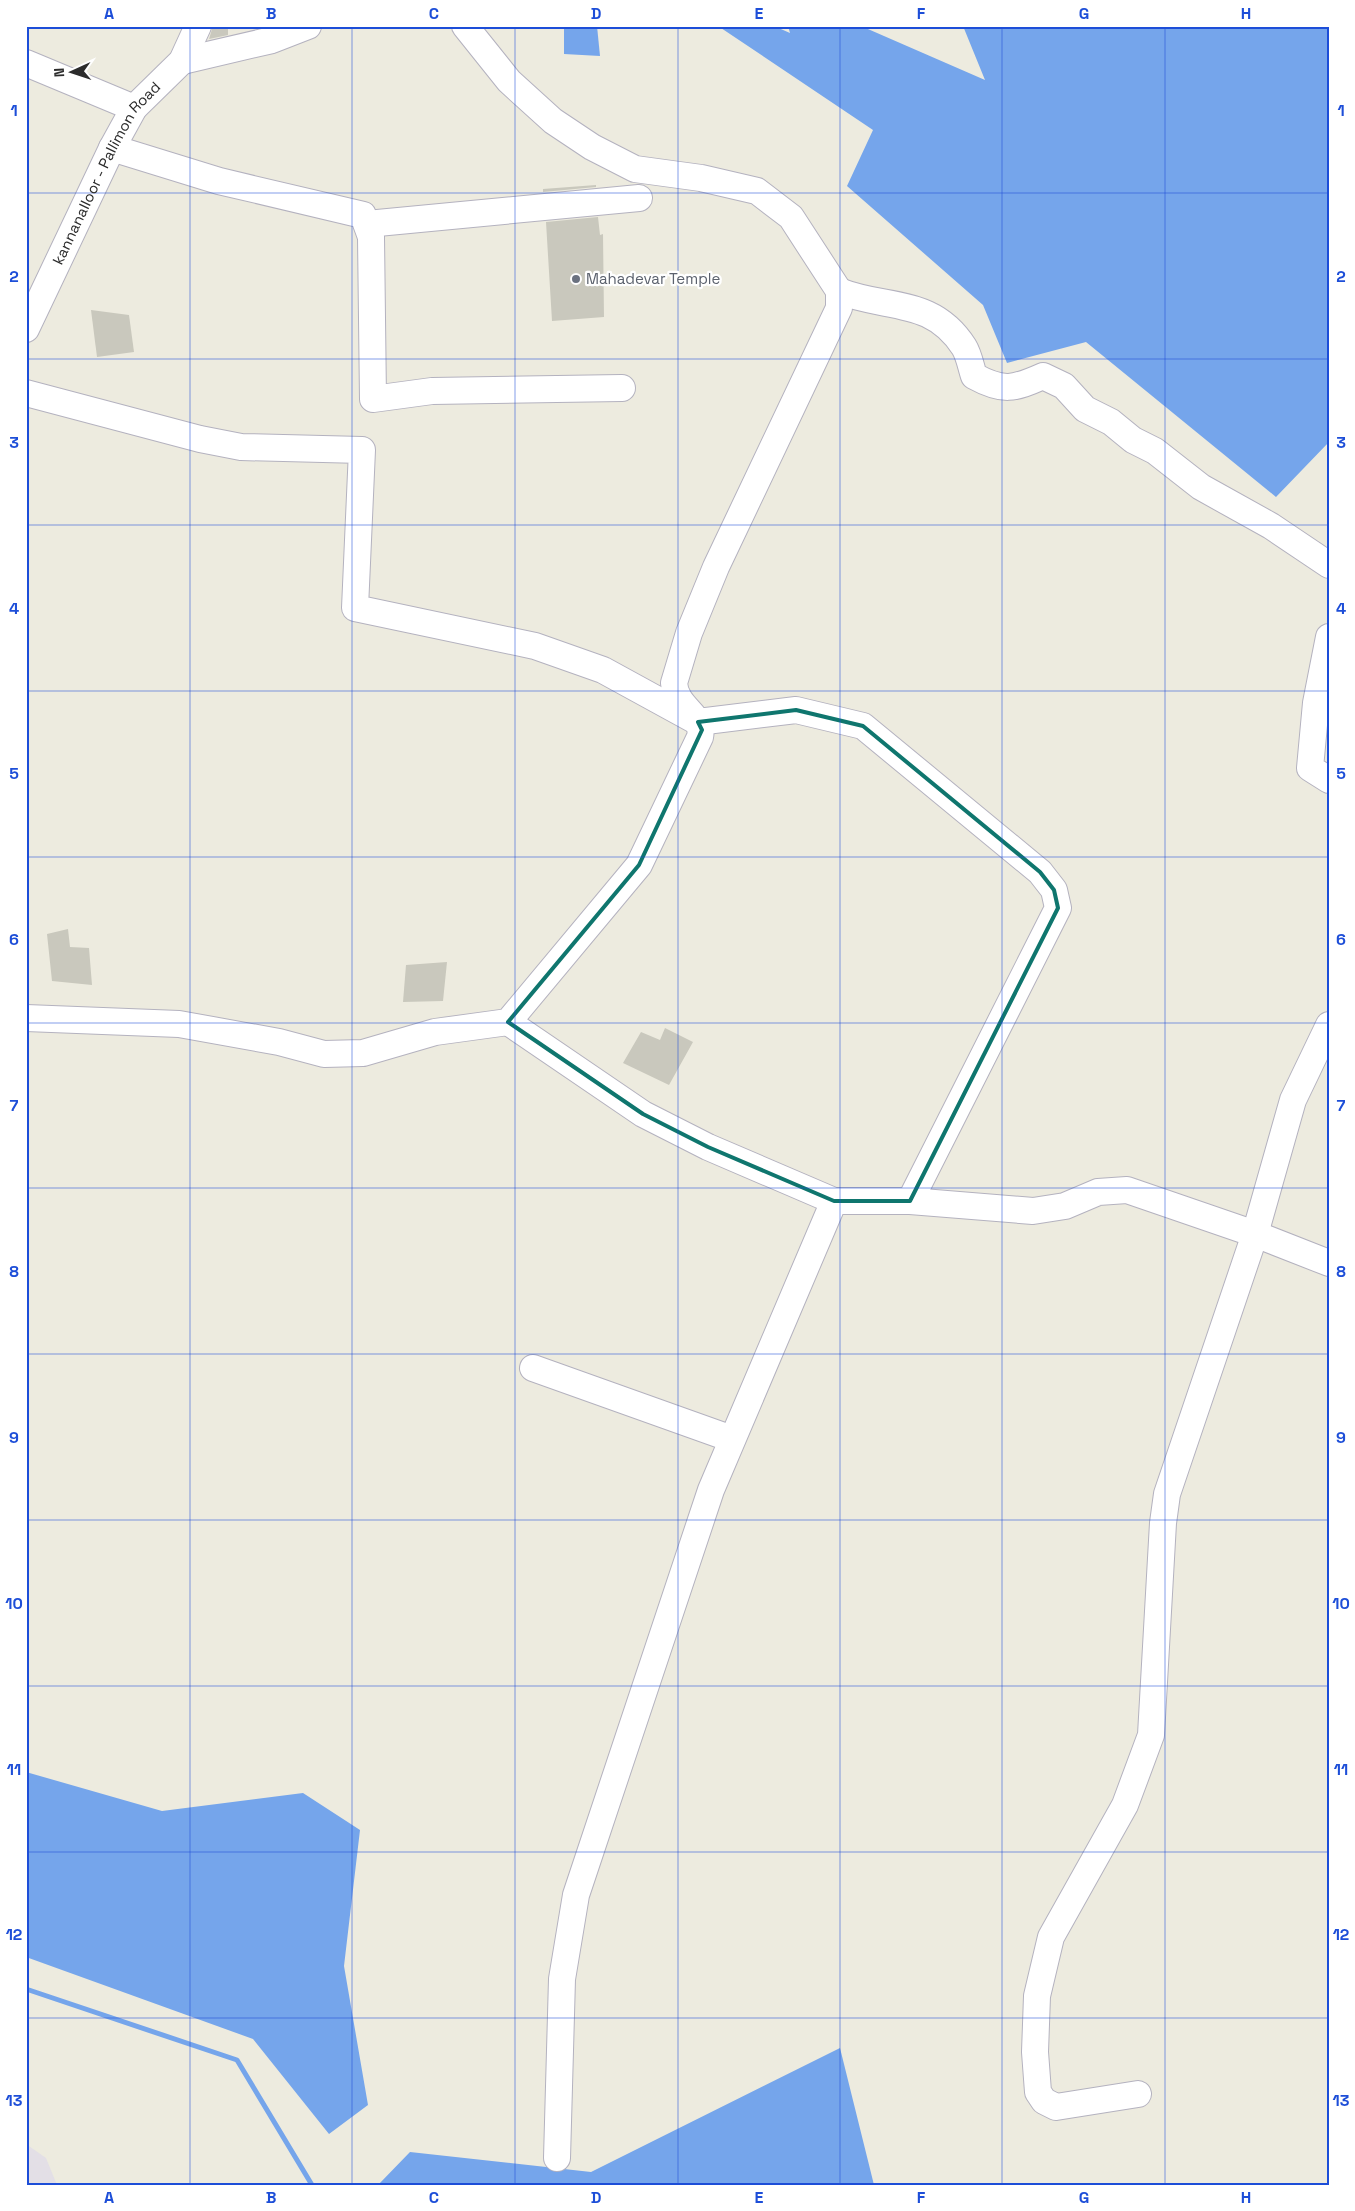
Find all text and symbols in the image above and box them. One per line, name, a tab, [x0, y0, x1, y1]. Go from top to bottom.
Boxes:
text: A	[104, 3, 114, 24]
text: B	[266, 3, 276, 24]
text: C	[429, 3, 439, 24]
text: D	[591, 3, 601, 24]
text: E	[755, 3, 764, 24]
text: F	[917, 3, 926, 24]
text: G	[1079, 3, 1089, 24]
text: H	[1241, 3, 1251, 24]
north arrow	[48, 48, 98, 98]
text: N	[50, 68, 68, 78]
street label: kannanalloor - Pallimon Road	[48, 77, 164, 268]
text: 1	[10, 100, 18, 121]
text: 1	[1337, 100, 1345, 121]
text: 2	[9, 266, 19, 287]
text: 2	[1336, 266, 1346, 287]
place label: Mahadevar Temple	[586, 269, 720, 288]
marker: Mahadevar Temple	[570, 273, 582, 285]
text: 3	[9, 432, 19, 453]
text: 3	[1336, 432, 1346, 453]
text: 4	[9, 598, 19, 619]
text: 4	[1336, 598, 1346, 619]
text: 5	[9, 763, 19, 784]
text: 5	[1336, 763, 1346, 784]
text: 6	[9, 929, 19, 950]
text: 6	[1336, 929, 1346, 950]
text: 7	[10, 1095, 19, 1116]
text: 7	[1337, 1095, 1346, 1116]
text: 8	[9, 1261, 19, 1282]
text: 8	[1336, 1261, 1346, 1282]
text: 9	[9, 1427, 19, 1448]
text: 9	[1336, 1427, 1346, 1448]
text: 10	[5, 1593, 23, 1614]
text: 10	[1332, 1593, 1350, 1614]
text: 11	[7, 1759, 21, 1780]
text: 11	[1334, 1759, 1348, 1780]
text: 12	[6, 1924, 22, 1945]
text: 12	[1333, 1924, 1349, 1945]
text: 13	[6, 2090, 23, 2111]
text: 13	[1333, 2090, 1350, 2111]
text: A	[104, 2187, 114, 2208]
text: B	[266, 2187, 276, 2208]
text: C	[429, 2187, 439, 2208]
text: D	[591, 2187, 601, 2208]
text: E	[755, 2187, 764, 2208]
text: F	[917, 2187, 926, 2208]
text: G	[1079, 2187, 1089, 2208]
text: H	[1241, 2187, 1251, 2208]

